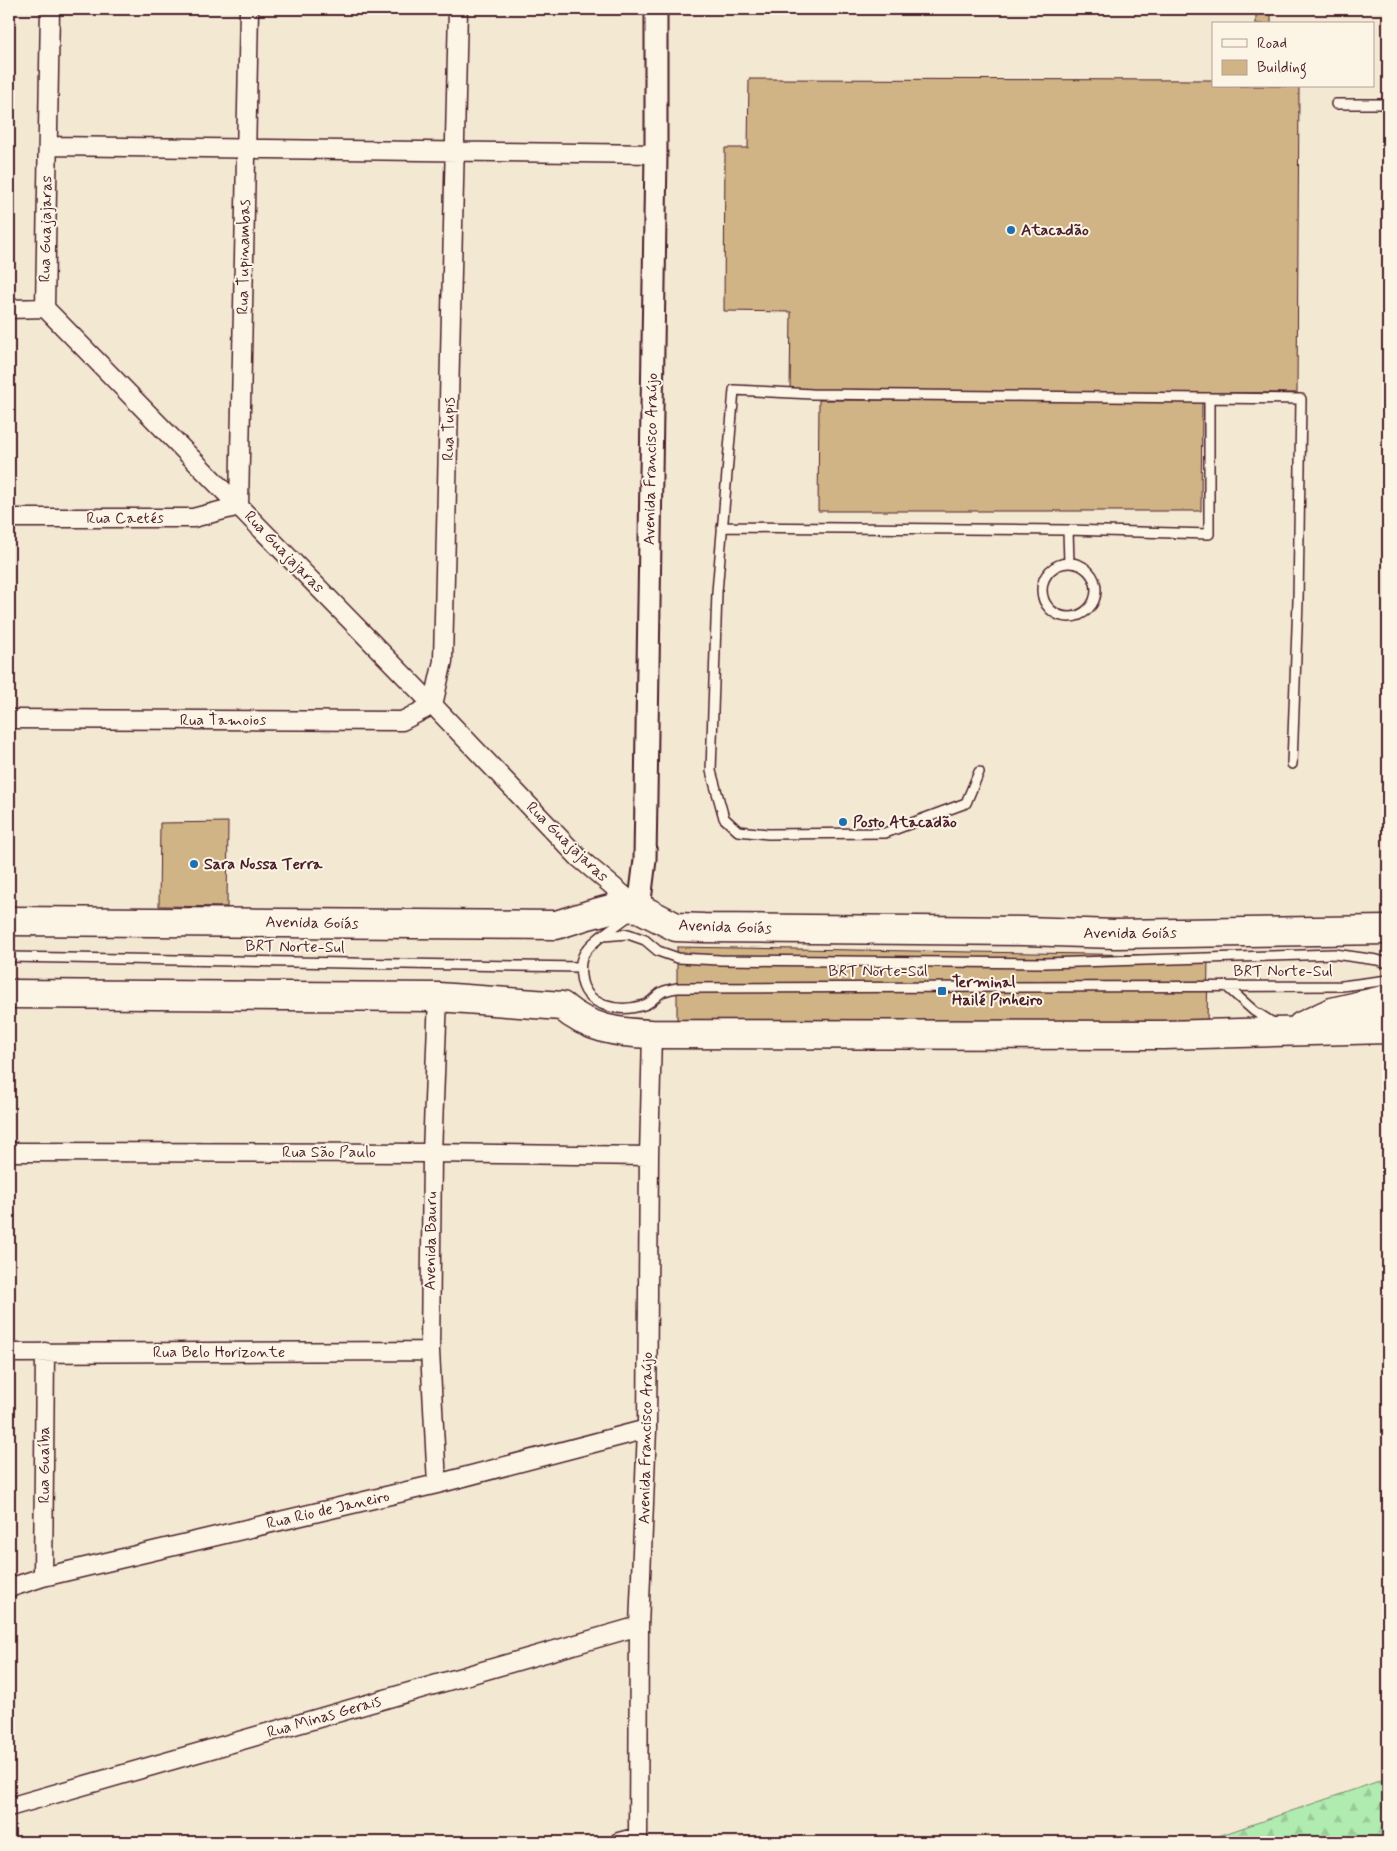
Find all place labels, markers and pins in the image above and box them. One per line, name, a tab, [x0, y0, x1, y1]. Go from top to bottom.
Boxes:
place label: Atacadão	[1021, 220, 1089, 241]
marker: Atacadão	[1005, 224, 1017, 236]
place label: Posto Atacadão	[853, 812, 957, 833]
marker: Posto Atacadão	[837, 816, 849, 828]
place label: Sara Nossa Terra	[204, 854, 323, 875]
marker: Sara Nossa Terra	[188, 858, 200, 870]
place label: Terminal Hailé Pinheiro	[952, 972, 1043, 1011]
marker: Terminal Hailé Pinheiro	[936, 985, 948, 997]

